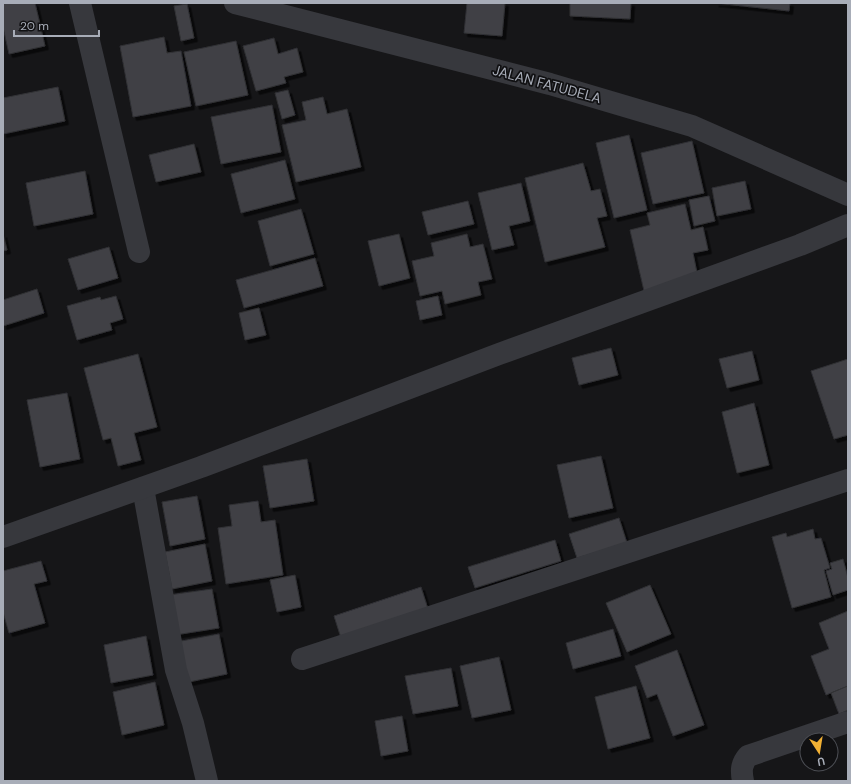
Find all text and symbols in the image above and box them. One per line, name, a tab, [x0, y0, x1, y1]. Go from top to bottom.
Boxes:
scale bar	[14, 12, 99, 38]
text: 20 m	[20, 18, 49, 34]
street label: JALAN FATUDELA	[491, 61, 603, 107]
north arrow	[799, 732, 839, 772]
text: U	[816, 754, 826, 769]

